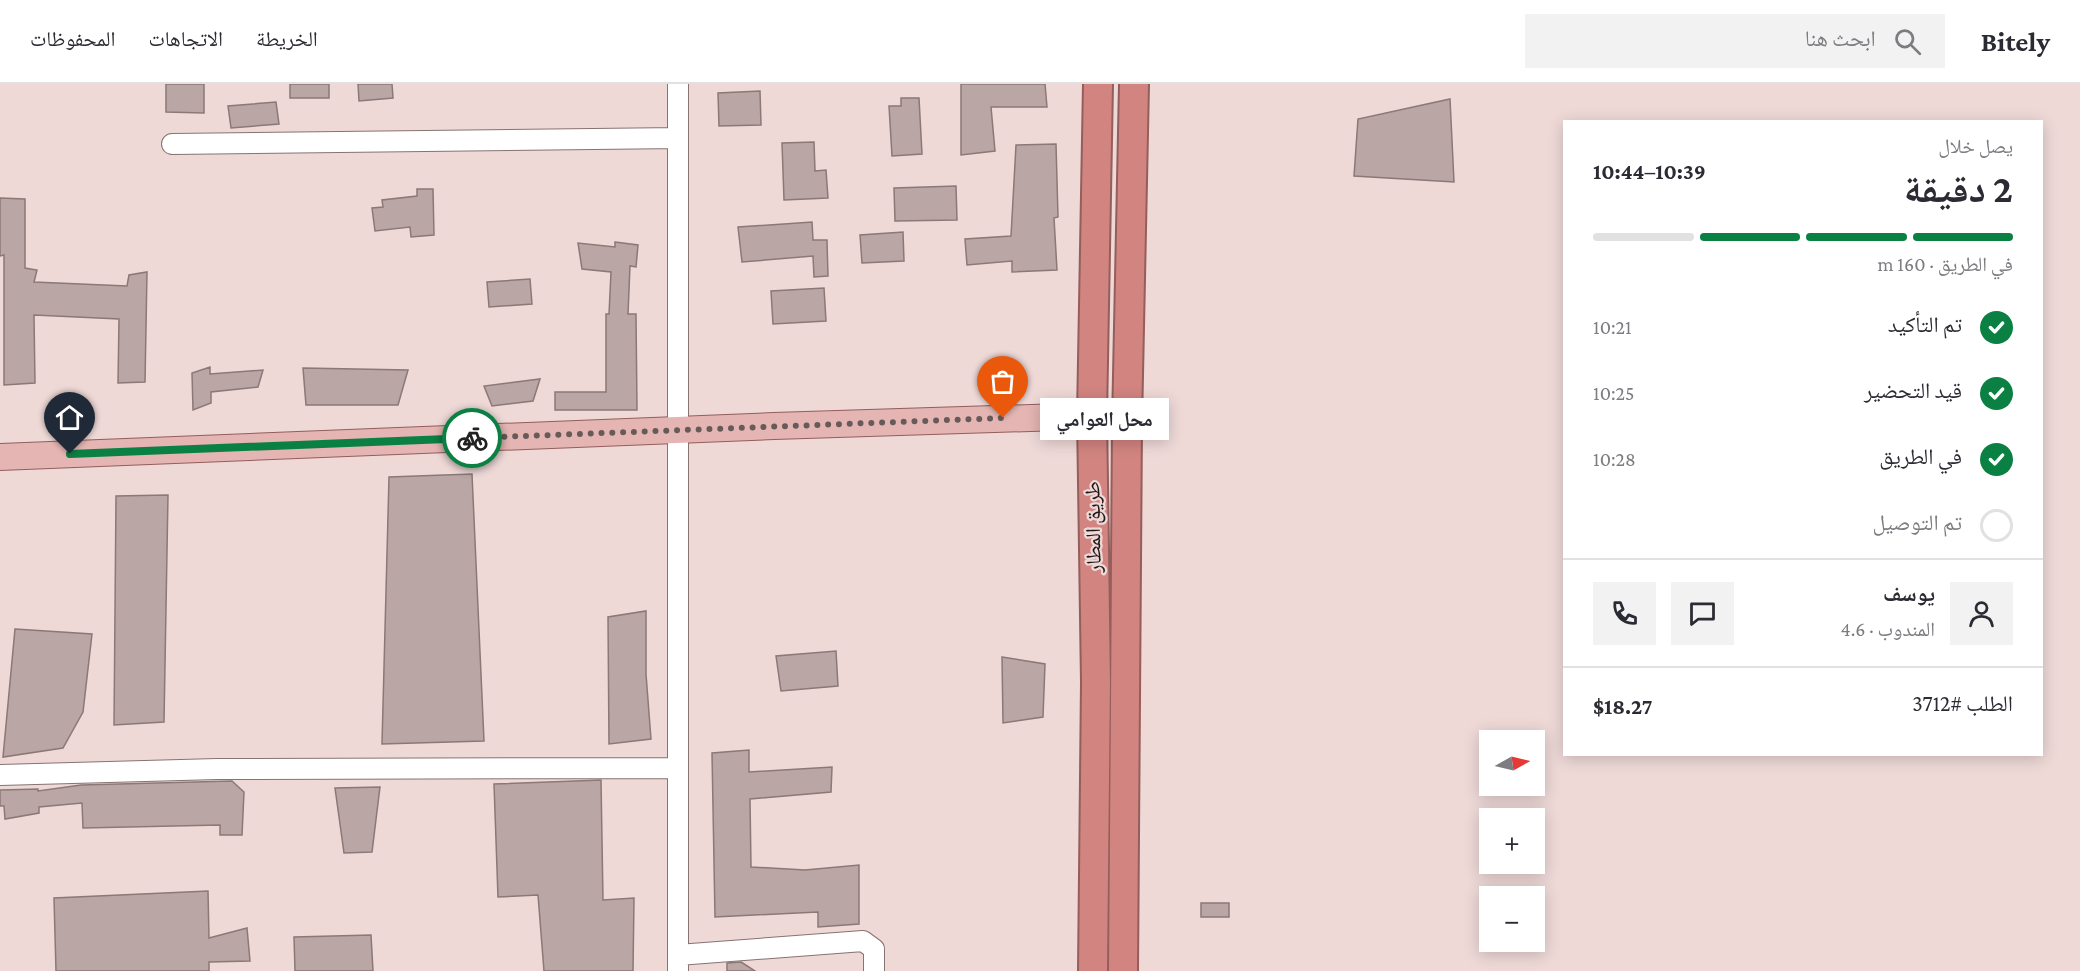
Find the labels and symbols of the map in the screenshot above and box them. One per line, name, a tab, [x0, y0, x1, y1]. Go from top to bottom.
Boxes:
pin	[977, 356, 1028, 418]
pin	[44, 392, 95, 454]
callout: محل العوامي	[1039, 397, 1168, 439]
courier	[442, 408, 502, 468]
street label: طريق المطار	[1080, 481, 1107, 574]
north arrow	[1479, 730, 1545, 796]

